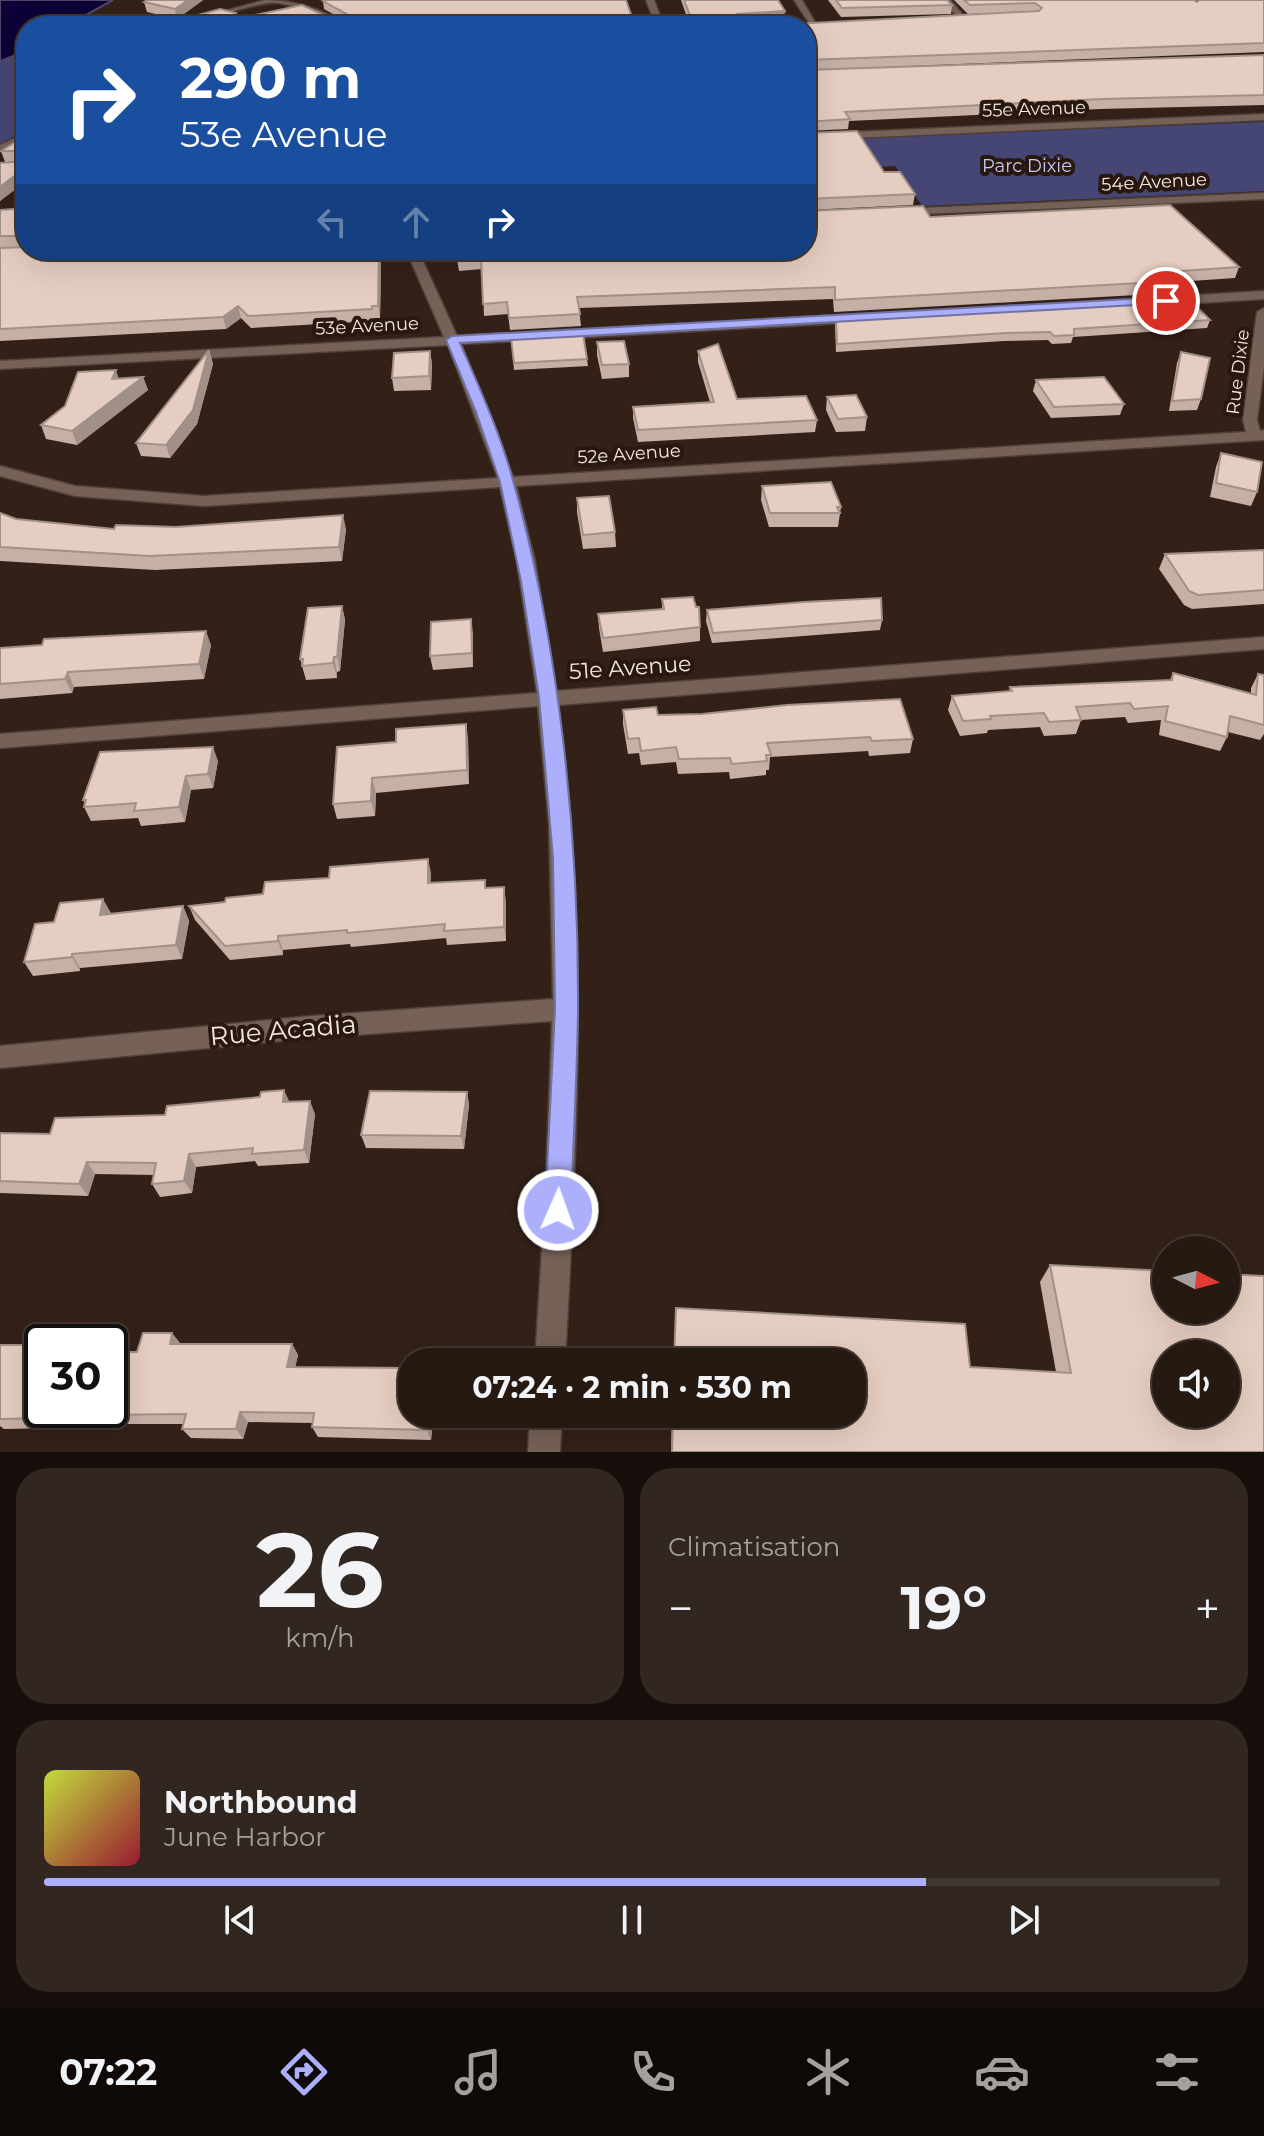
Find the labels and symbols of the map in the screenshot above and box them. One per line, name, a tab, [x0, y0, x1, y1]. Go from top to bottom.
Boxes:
street label: 55e Avenue	[982, 96, 1086, 122]
park label: Parc Dixie	[982, 155, 1072, 177]
street label: 54e Avenue	[1101, 168, 1208, 196]
pin	[1132, 267, 1200, 335]
street label: 53e Avenue	[315, 312, 420, 340]
street label: Rue Dixie	[1222, 328, 1254, 416]
street label: 52e Avenue	[577, 439, 682, 469]
street label: 51e Avenue	[568, 650, 692, 685]
street label: Rue Acadia	[208, 1008, 358, 1052]
position arrow	[516, 1168, 600, 1252]
north arrow	[1152, 1236, 1240, 1324]
speed limit sign: 30	[24, 1324, 128, 1428]

